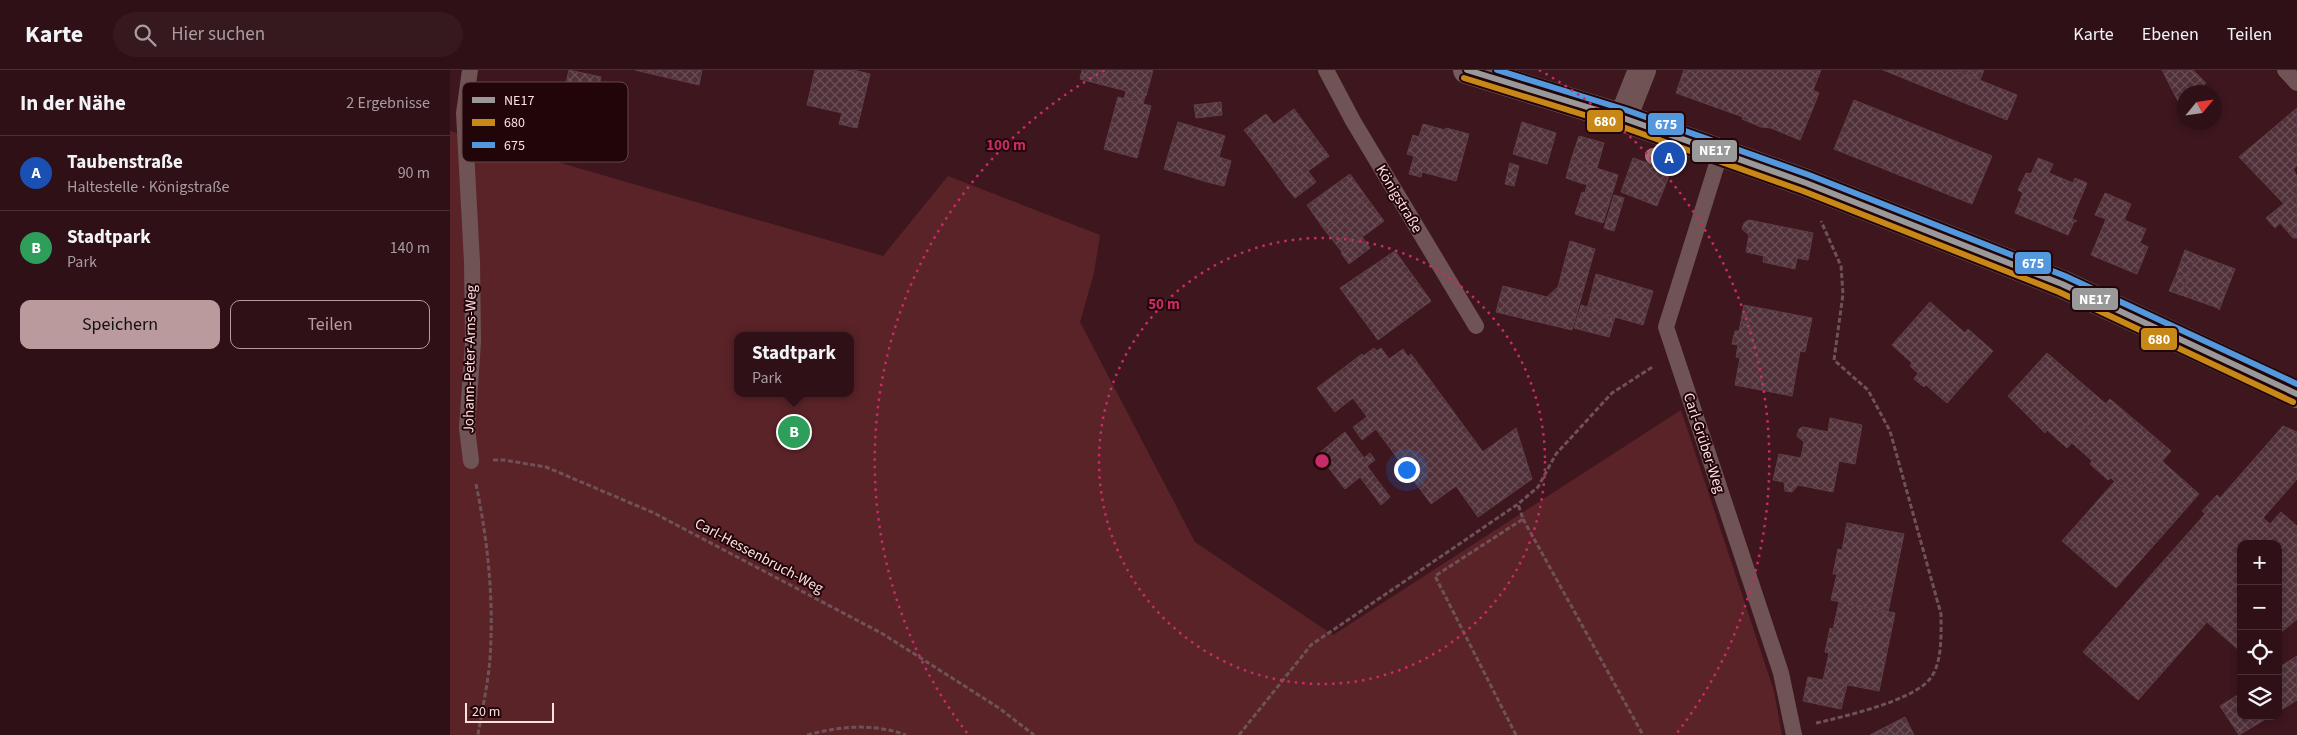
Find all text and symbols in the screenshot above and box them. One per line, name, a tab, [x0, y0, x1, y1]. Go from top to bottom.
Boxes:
search box	[113, 12, 463, 57]
text: Karte	[25, 17, 83, 52]
icon: search	[131, 21, 159, 49]
text: Hier suchen	[171, 21, 265, 48]
text: Karte	[2073, 22, 2114, 47]
text: Ebenen	[2142, 22, 2199, 47]
text: Teilen	[2227, 22, 2272, 47]
legend	[462, 82, 628, 162]
north arrow	[2177, 85, 2222, 130]
text: In der Nähe	[20, 88, 126, 118]
text: NE17	[504, 91, 534, 111]
text: 2 Ergebnisse	[346, 92, 430, 114]
line badge: 680	[1586, 109, 1624, 133]
text: 680	[1594, 112, 1616, 132]
line badge: 675	[1647, 112, 1685, 136]
text: 680	[504, 113, 525, 133]
text: 675	[1655, 115, 1677, 135]
text: 100 m	[986, 135, 1026, 156]
text: 675	[504, 136, 525, 156]
pin: A	[1653, 139, 1685, 177]
line badge: NE17	[1691, 139, 1738, 163]
text: NE17	[1699, 141, 1731, 161]
text: Taubenstraße	[67, 149, 183, 176]
street label: Königstraße	[1371, 161, 1427, 237]
text: A	[31, 162, 41, 184]
text: 90 m	[398, 162, 430, 184]
text: Haltestelle · Königstraße	[67, 176, 229, 198]
text: Stadtpark	[67, 224, 151, 251]
text: B	[31, 237, 41, 259]
text: 140 m	[390, 237, 430, 259]
text: Park	[67, 251, 97, 273]
line badge: 675	[2014, 251, 2052, 275]
text: 675	[2022, 254, 2044, 274]
street label: Johann-Peter-Arns-Weg	[458, 284, 482, 433]
line badge: NE17	[2071, 287, 2119, 311]
text: NE17	[2079, 290, 2111, 310]
text: 50 m	[1148, 294, 1180, 315]
button: Speichern	[20, 300, 220, 349]
button: Teilen	[230, 300, 430, 349]
line badge: 680	[2140, 327, 2178, 351]
text: 680	[2148, 330, 2170, 350]
popup	[734, 332, 854, 397]
text: Stadtpark	[752, 340, 836, 367]
text: Park	[752, 367, 782, 389]
street label: Carl-Grüber-Weg	[1678, 390, 1730, 496]
pin: B	[778, 413, 810, 451]
centre of rings	[1313, 452, 1331, 470]
your location	[1394, 457, 1420, 483]
street label: Carl-Hessenbruch-Weg	[691, 513, 827, 599]
map controls	[2237, 540, 2282, 720]
button: +	[2237, 540, 2282, 585]
button: −	[2237, 585, 2282, 630]
button: locate	[2237, 630, 2282, 675]
button: layers	[2237, 675, 2282, 720]
scale bar	[465, 700, 554, 723]
text: 20 m	[472, 702, 500, 722]

